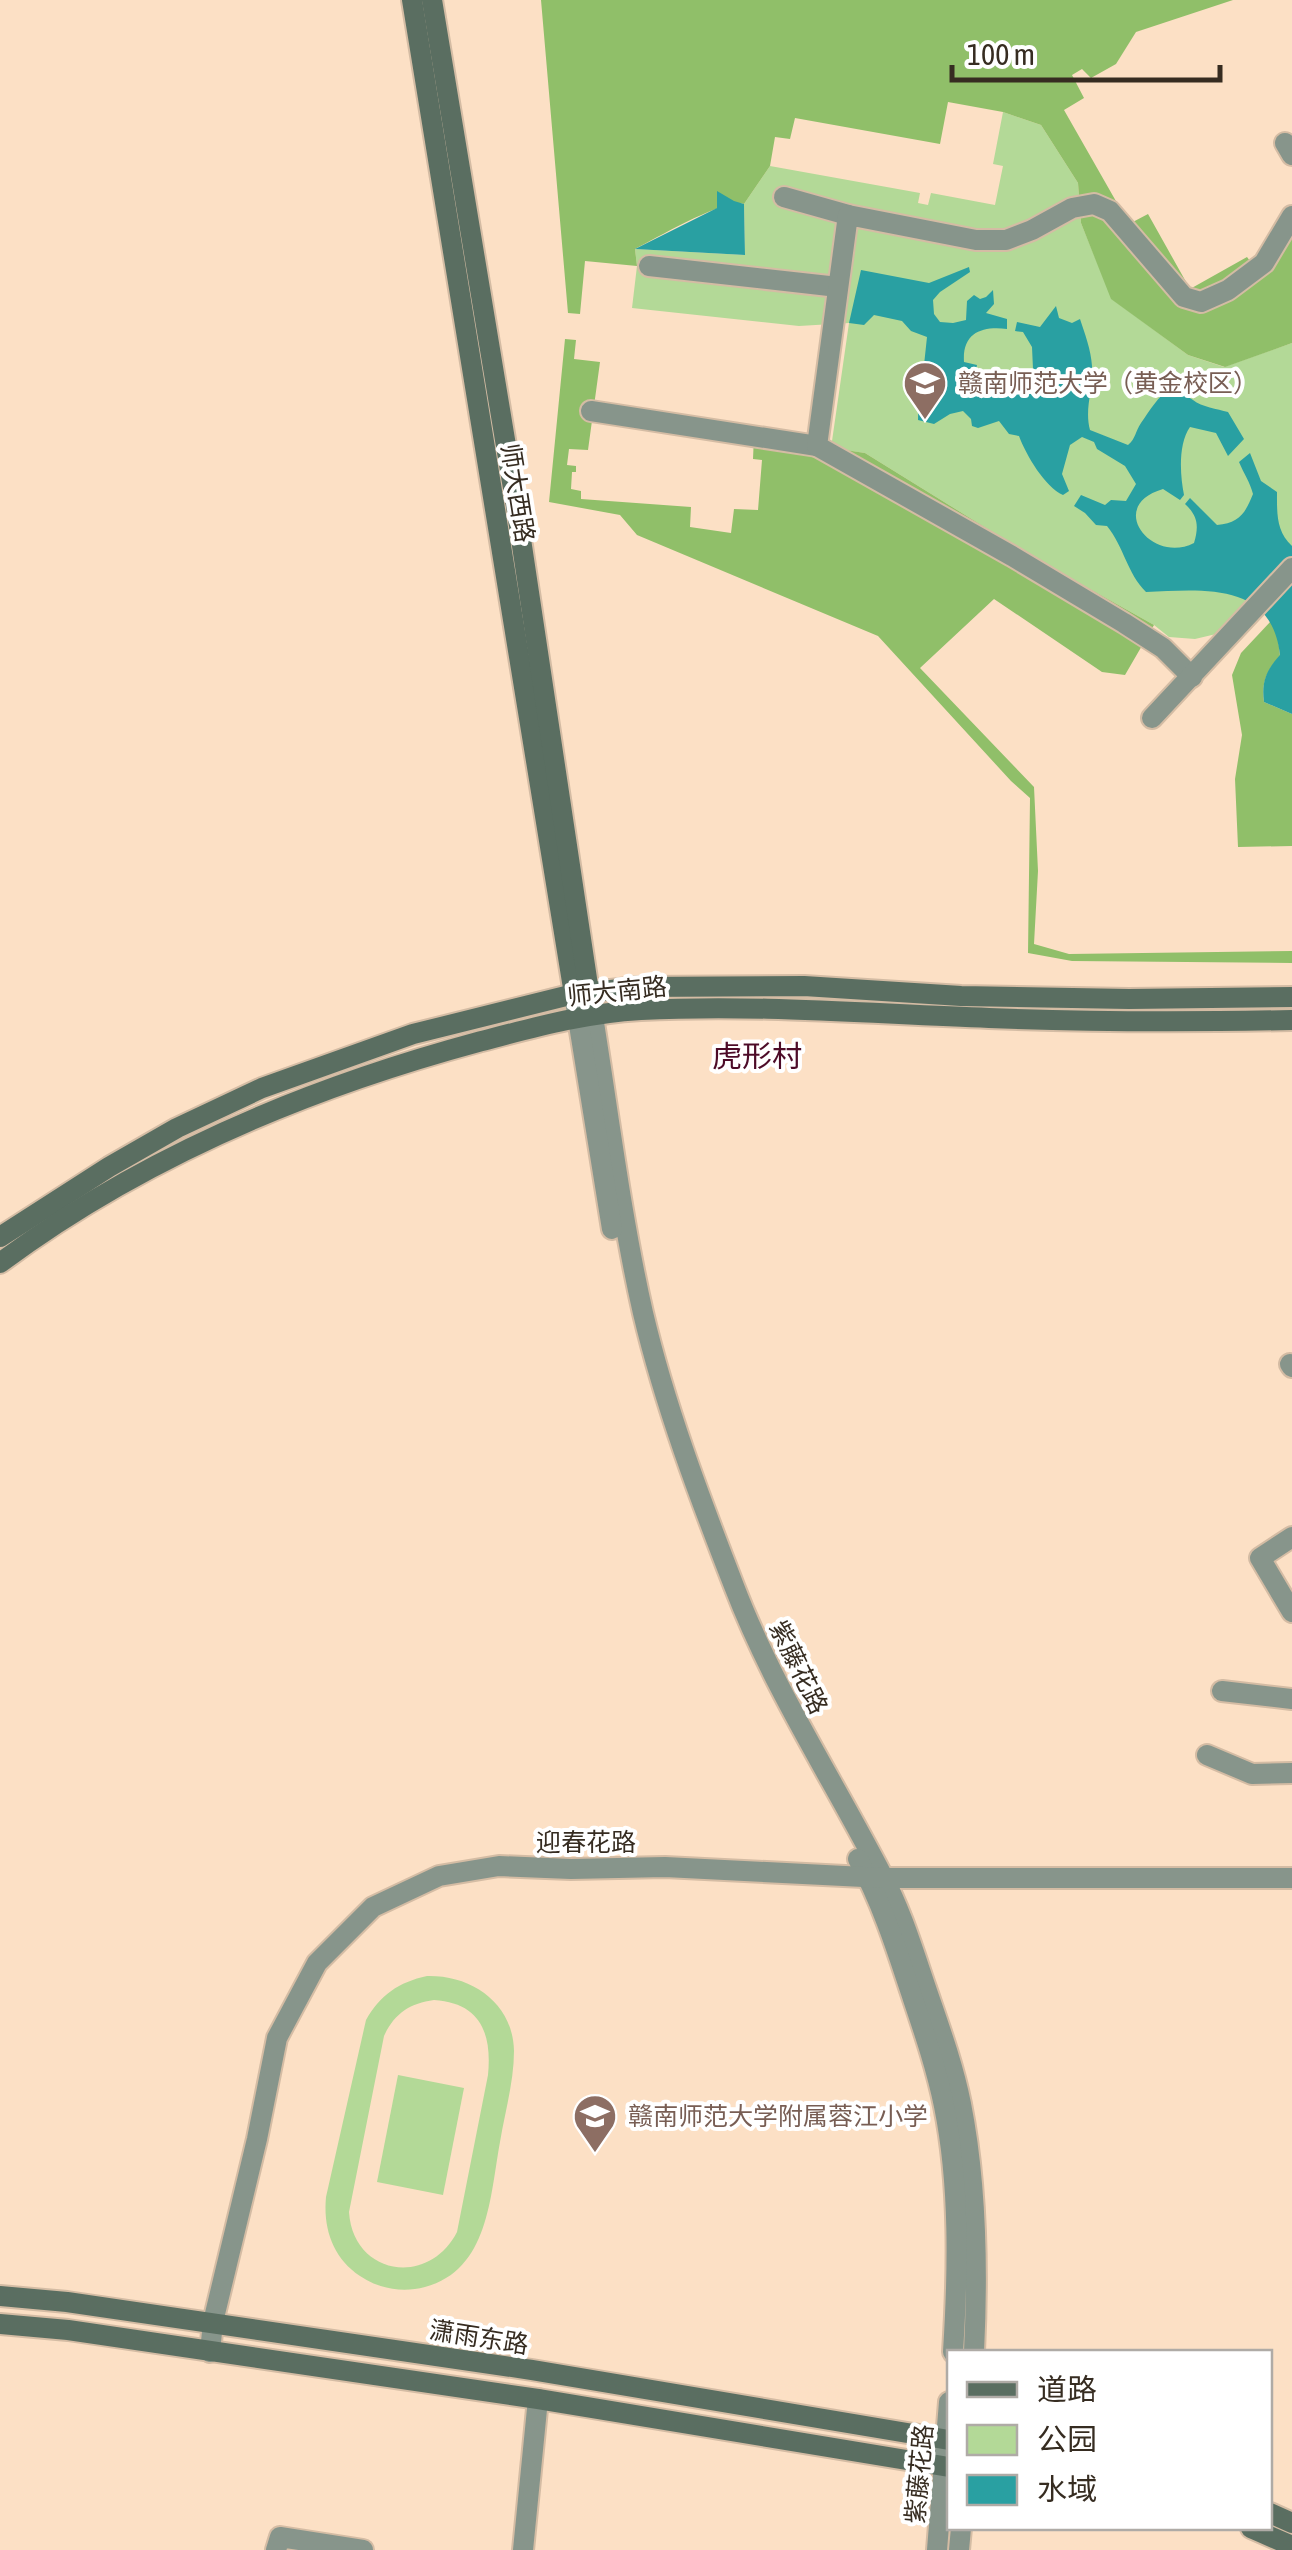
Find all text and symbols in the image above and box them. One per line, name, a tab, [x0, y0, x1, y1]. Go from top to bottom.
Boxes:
scale bar	[952, 20, 1220, 82]
text: 100 m	[967, 37, 1035, 71]
school or university icon: 赣南师范大学（黄金校区）	[902, 360, 948, 421]
place label: 赣南师范大学（黄金校区）	[958, 369, 1258, 397]
street label: 师大西路	[496, 441, 540, 545]
street label: 师大南路	[566, 972, 668, 1010]
district label: 虎形村	[712, 1039, 802, 1073]
street label: 紫藤花路	[764, 1616, 834, 1718]
street label: 迎春花路	[536, 1828, 636, 1856]
school or university icon: 赣南师范大学附属蓉江小学	[572, 2093, 618, 2154]
place label: 赣南师范大学附属蓉江小学	[628, 2102, 928, 2130]
street label: 潇雨东路	[427, 2315, 531, 2359]
legend	[947, 2350, 1272, 2530]
text: 道路	[1037, 2372, 1097, 2406]
text: 公园	[1037, 2422, 1097, 2456]
street label: 紫藤花路	[901, 2423, 937, 2525]
text: 水域	[1037, 2472, 1097, 2506]

